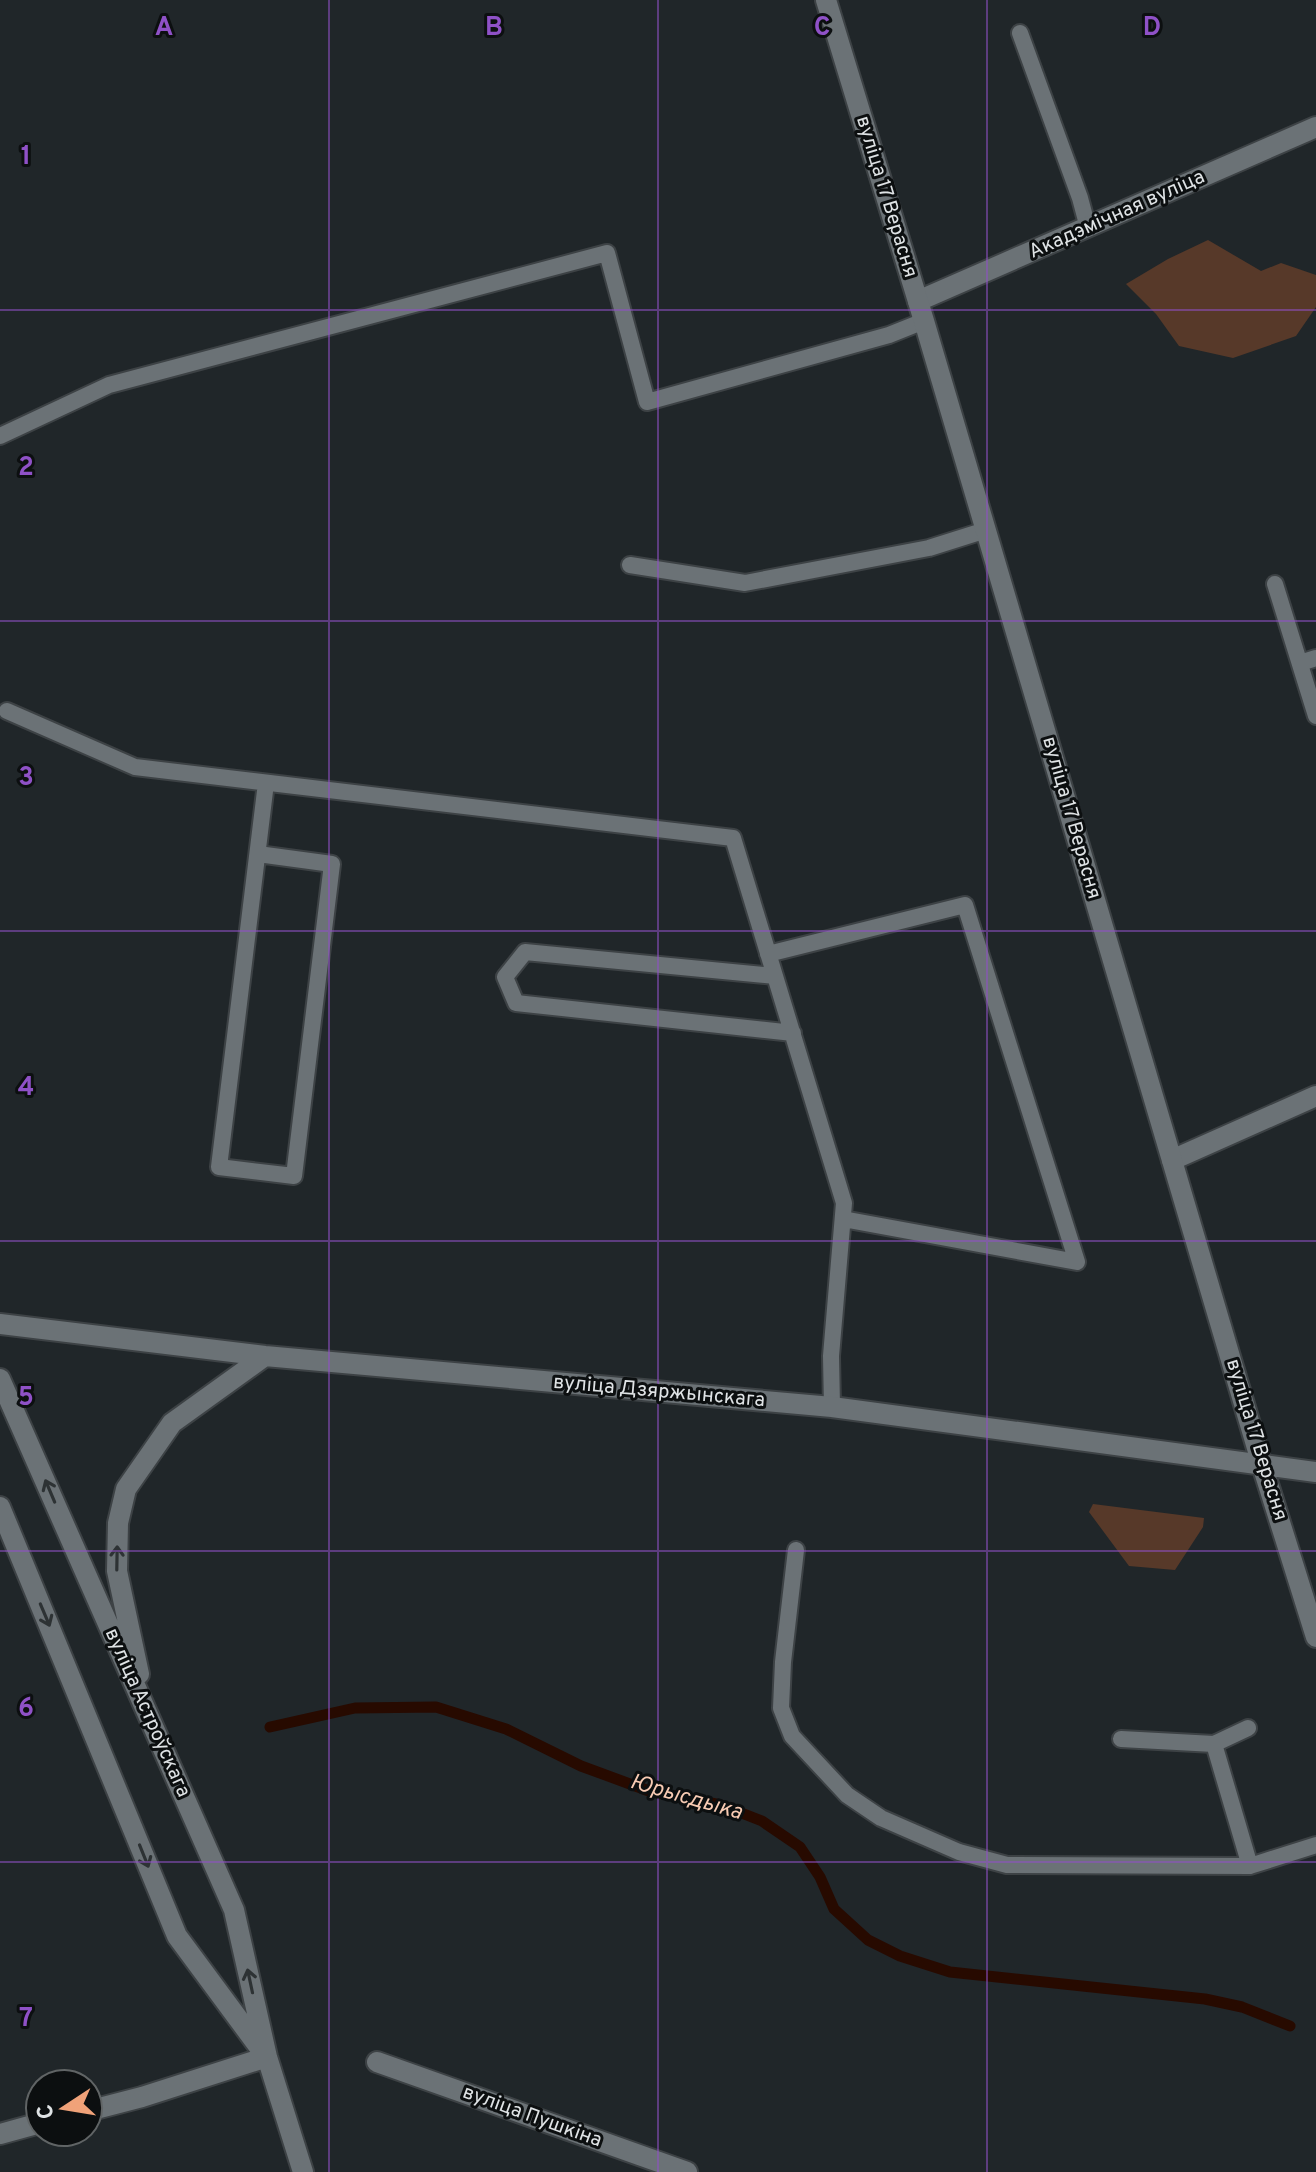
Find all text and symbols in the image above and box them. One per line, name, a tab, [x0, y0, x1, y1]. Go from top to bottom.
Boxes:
text: A	[155, 12, 173, 45]
text: B	[485, 12, 503, 45]
text: C	[814, 12, 830, 45]
text: D	[1143, 12, 1161, 45]
street label: вуліца 17 Верасня	[849, 113, 923, 281]
text: 1	[21, 141, 31, 174]
street label: Акадэмічная вуліца	[1025, 164, 1209, 266]
text: 2	[18, 452, 34, 485]
street label: вуліца 17 Верасня	[1035, 734, 1107, 902]
text: 3	[18, 762, 34, 795]
text: 4	[18, 1072, 34, 1105]
street label: вуліца 17 Верасня	[1219, 1356, 1293, 1524]
street label: вуліца Дзяржынскага	[552, 1370, 766, 1414]
text: 5	[18, 1382, 34, 1415]
one-way arrow	[42, 1479, 57, 1504]
one-way arrow	[110, 1545, 125, 1572]
one-way arrow	[39, 1602, 53, 1627]
street label: вуліца Астроўскага	[98, 1624, 196, 1802]
text: 6	[18, 1693, 34, 1726]
water label: Юрысдыка	[627, 1769, 746, 1827]
one-way arrow	[137, 1843, 152, 1868]
one-way arrow	[242, 1969, 257, 1994]
text: 7	[19, 2003, 33, 2036]
north arrow	[24, 2068, 104, 2148]
street label: вуліца Пушкіна	[459, 2080, 605, 2154]
text: С	[32, 2102, 62, 2121]

